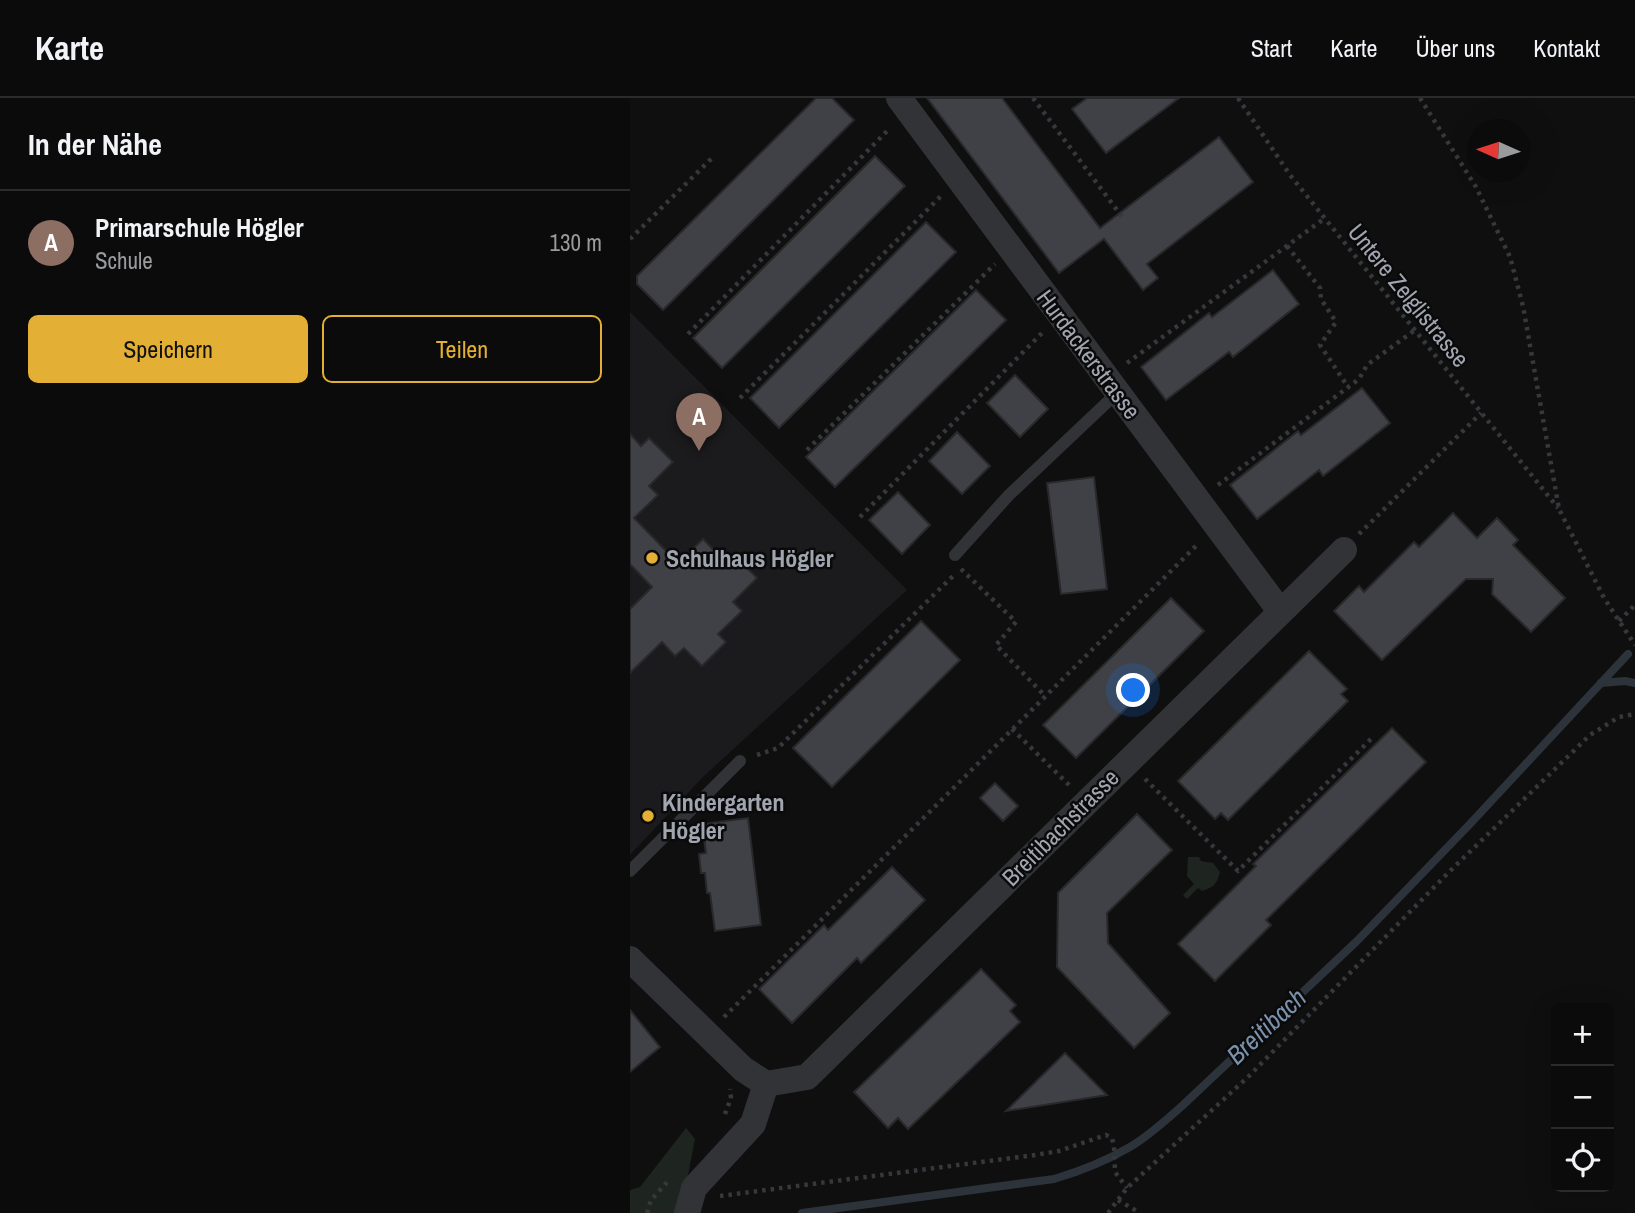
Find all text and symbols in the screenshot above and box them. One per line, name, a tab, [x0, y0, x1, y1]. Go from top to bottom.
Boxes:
text: Karte	[35, 26, 104, 70]
text: Start	[1251, 32, 1292, 64]
text: Karte	[1330, 32, 1377, 64]
text: Über uns	[1415, 32, 1495, 64]
text: Kontakt	[1533, 32, 1600, 64]
north arrow	[1467, 119, 1530, 182]
text: In der Nähe	[28, 124, 162, 164]
text: Primarschule Högler	[95, 210, 304, 245]
street label: Untere Zelglistrasse	[1341, 217, 1477, 373]
text: A	[44, 227, 58, 258]
text: 130 m	[550, 227, 602, 258]
text: Schule	[95, 245, 153, 276]
street label: Hurdackerstrasse	[1030, 283, 1148, 425]
button: Speichern	[28, 315, 308, 383]
button: Teilen	[322, 315, 602, 383]
pin: A	[676, 393, 722, 451]
place label: Schulhaus Högler	[666, 542, 834, 574]
marker: Schulhaus Högler	[644, 550, 660, 566]
your location	[1116, 673, 1150, 707]
street label: Breitibachstrasse	[995, 762, 1125, 892]
place label: Kindergarten Högler	[662, 786, 784, 846]
marker: Kindergarten Högler	[640, 808, 656, 824]
water label: Breitibach	[1219, 980, 1313, 1072]
map controls	[1551, 1003, 1614, 1192]
button: +	[1551, 1003, 1614, 1066]
button: −	[1551, 1066, 1614, 1129]
button: locate	[1551, 1129, 1614, 1192]

